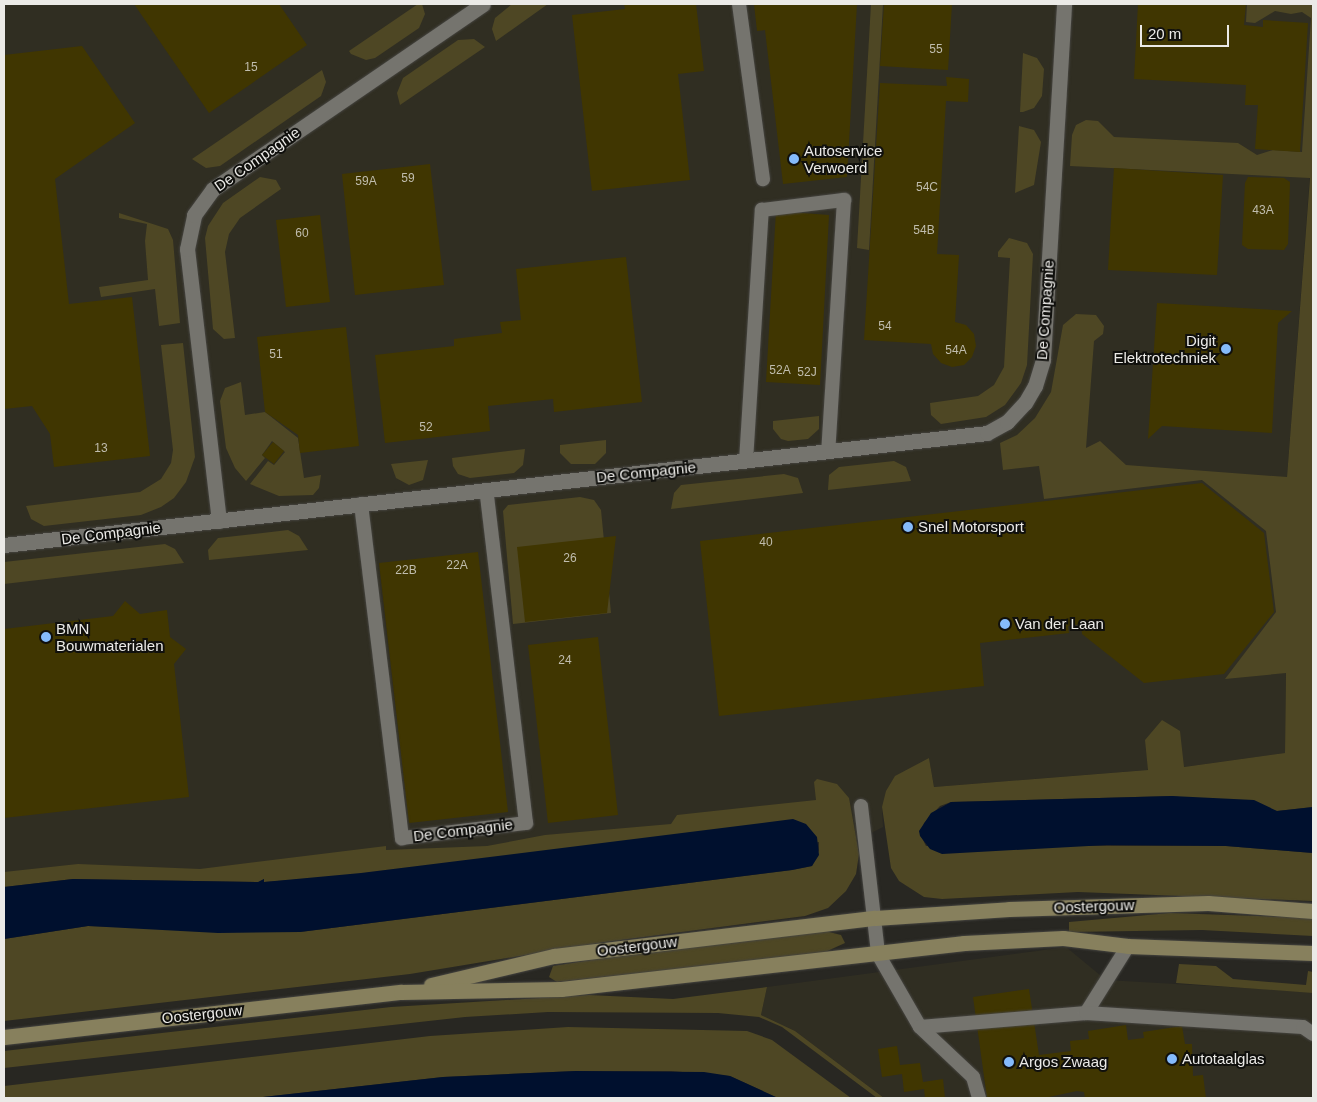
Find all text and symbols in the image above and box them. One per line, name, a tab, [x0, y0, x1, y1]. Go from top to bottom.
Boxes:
scale bar	[1142, 15, 1231, 47]
text: 20 m	[1148, 25, 1181, 42]
house number: 55	[929, 43, 943, 57]
house number: 15	[244, 61, 258, 75]
street label: De Compagnie	[211, 123, 303, 195]
place label: Autoservice Verwoerd	[804, 141, 882, 176]
marker: Autoservice Verwoerd	[788, 153, 800, 165]
house number: 59	[401, 172, 415, 186]
house number: 59A	[355, 175, 377, 189]
house number: 54C	[916, 181, 938, 195]
house number: 43A	[1252, 204, 1274, 218]
house number: 54B	[913, 224, 935, 238]
house number: 60	[295, 227, 309, 241]
street label: De Compagnie	[1033, 259, 1057, 361]
house number: 54	[878, 320, 892, 334]
place label: Digit Elektrotechniek	[1113, 331, 1216, 366]
marker: Digit Elektrotechniek	[1220, 343, 1232, 355]
house number: 54A	[945, 344, 967, 358]
house number: 51	[269, 348, 283, 362]
house number: 52A	[769, 364, 791, 378]
house number: 52J	[797, 366, 817, 380]
house number: 52	[419, 421, 433, 435]
house number: 13	[94, 442, 108, 456]
street label: De Compagnie	[595, 458, 697, 486]
street label: De Compagnie	[60, 518, 162, 548]
place label: Snel Motorsport	[918, 518, 1024, 536]
marker: Snel Motorsport	[902, 521, 914, 533]
house number: 40	[759, 536, 773, 550]
house number: 26	[563, 552, 577, 566]
house number: 22A	[446, 559, 468, 573]
house number: 22B	[395, 564, 417, 578]
place label: Van der Laan	[1015, 615, 1104, 633]
marker: Van der Laan	[999, 618, 1011, 630]
place label: BMN Bouwmaterialen	[56, 619, 164, 654]
marker: BMN Bouwmaterialen	[40, 631, 52, 643]
house number: 24	[558, 654, 572, 668]
street label: De Compagnie	[412, 815, 514, 845]
street label: Oostergouw	[1053, 896, 1135, 916]
street label: Oostergouw	[596, 932, 678, 960]
street label: Oostergouw	[161, 1001, 243, 1027]
place label: Autotaalglas	[1182, 1050, 1265, 1068]
place label: Argos Zwaag	[1019, 1053, 1107, 1071]
marker: Autotaalglas	[1166, 1053, 1178, 1065]
marker: Argos Zwaag	[1003, 1056, 1015, 1068]

